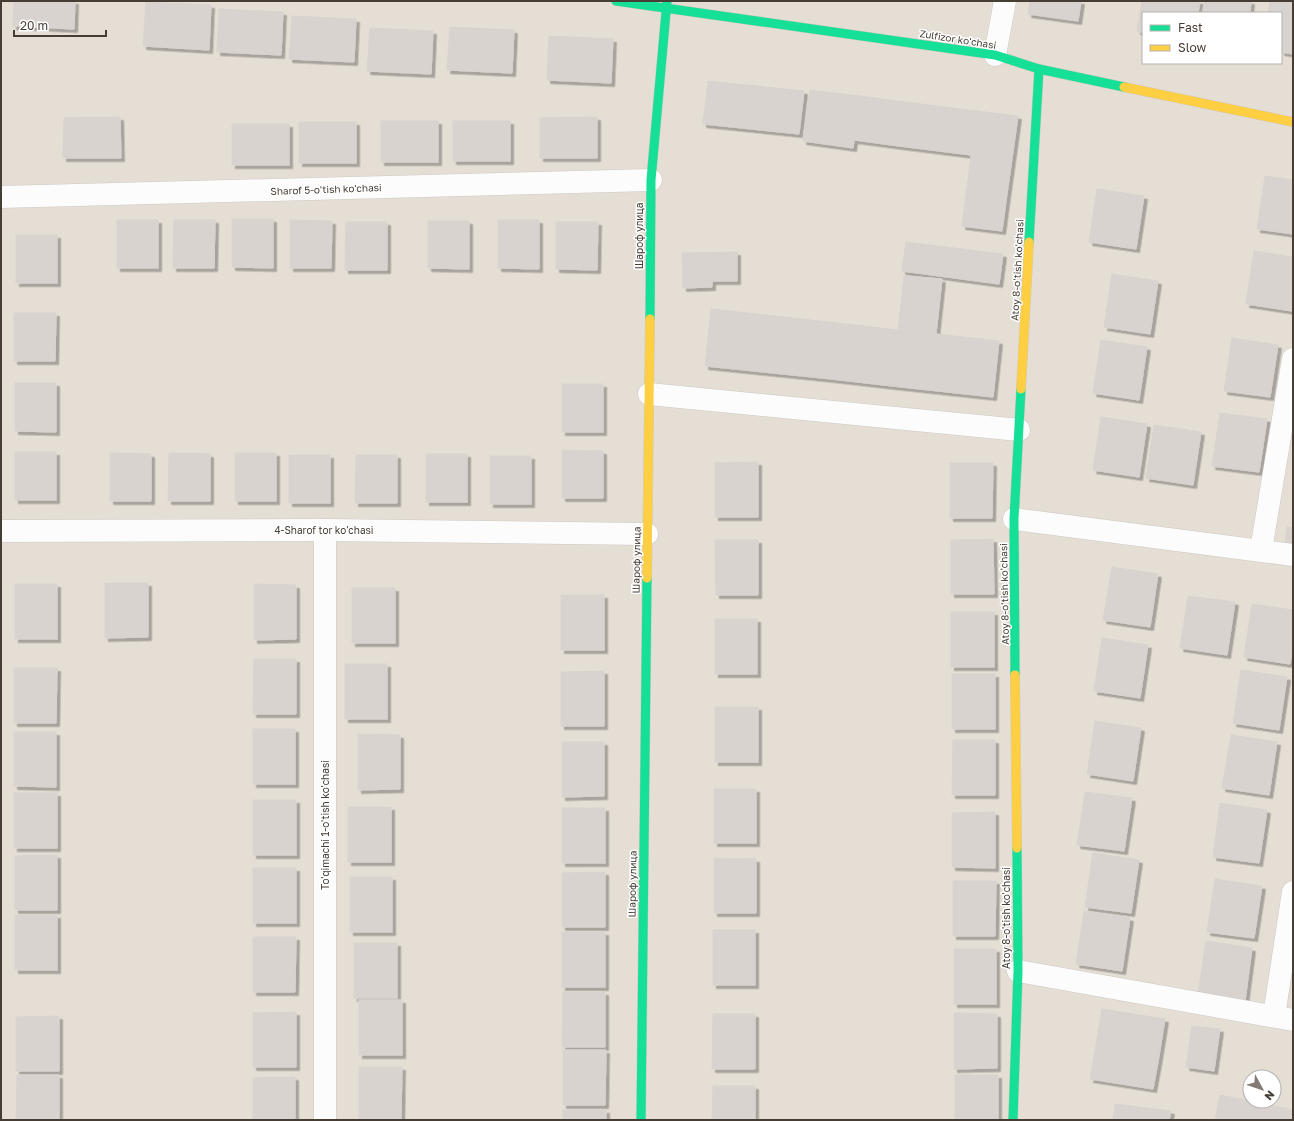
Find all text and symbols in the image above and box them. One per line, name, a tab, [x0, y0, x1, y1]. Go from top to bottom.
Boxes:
scale bar	[14, 12, 106, 38]
legend	[1142, 12, 1282, 64]
text: 20 m	[20, 18, 48, 33]
text: Fast	[1178, 20, 1203, 35]
street label: Zulfizor ko'chasi	[919, 27, 997, 51]
text: Slow	[1178, 40, 1206, 55]
street label: Sharof 5-o'tish ko'chasi	[270, 181, 382, 197]
street label: Шароф улица	[633, 203, 645, 269]
street label: Atoy 8-o'tish ko'chasi	[1008, 219, 1026, 321]
street label: 4-Sharof tor ko'chasi	[274, 524, 374, 536]
street label: Шароф улица	[629, 527, 643, 593]
street label: Atoy 8-o'tish ko'chasi	[997, 543, 1011, 645]
street label: To'qimachi 1-o'tish ko'chasi	[319, 760, 331, 890]
street label: Шароф улица	[625, 851, 639, 917]
street label: Atoy 8-o'tish ko'chasi	[1000, 867, 1012, 969]
north arrow	[1242, 1069, 1282, 1109]
text: N	[1262, 1088, 1278, 1103]

